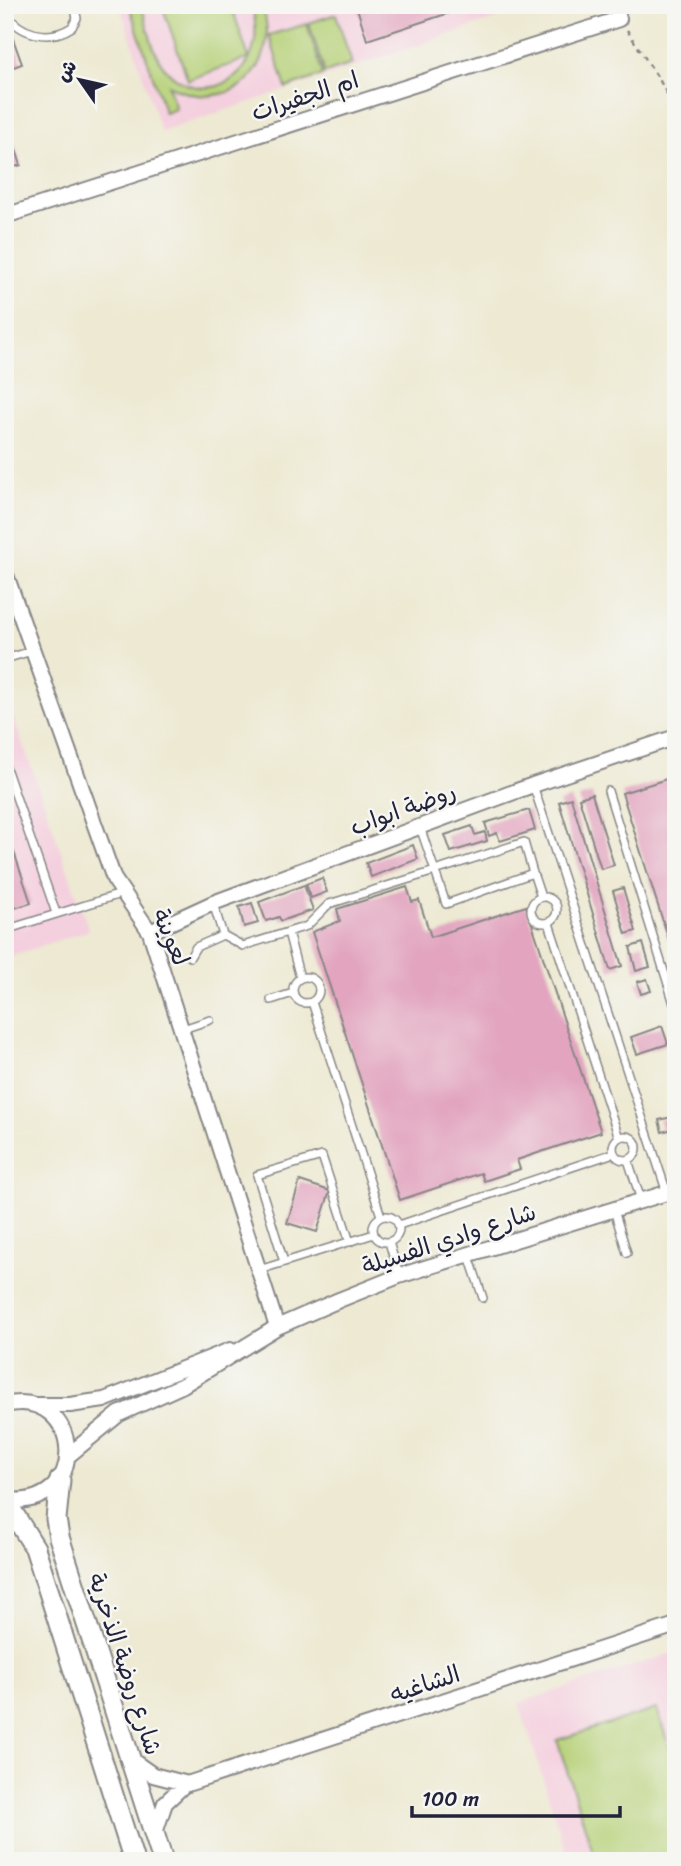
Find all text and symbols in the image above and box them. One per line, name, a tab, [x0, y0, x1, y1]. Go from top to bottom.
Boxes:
north arrow	[46, 46, 116, 116]
text: ش	[47, 53, 86, 89]
street label: ام الجفيرات	[246, 59, 364, 133]
street label: روضة ابواب	[344, 770, 462, 848]
street label: لعوينة	[140, 902, 202, 972]
street label: شارع وادي الفسيلة	[356, 1191, 542, 1287]
street label: شارع روضة الذخرية	[76, 1567, 174, 1761]
street label: الشاغيه	[384, 1653, 466, 1715]
scale bar	[412, 1775, 620, 1819]
text: 100 m	[422, 1780, 479, 1818]

